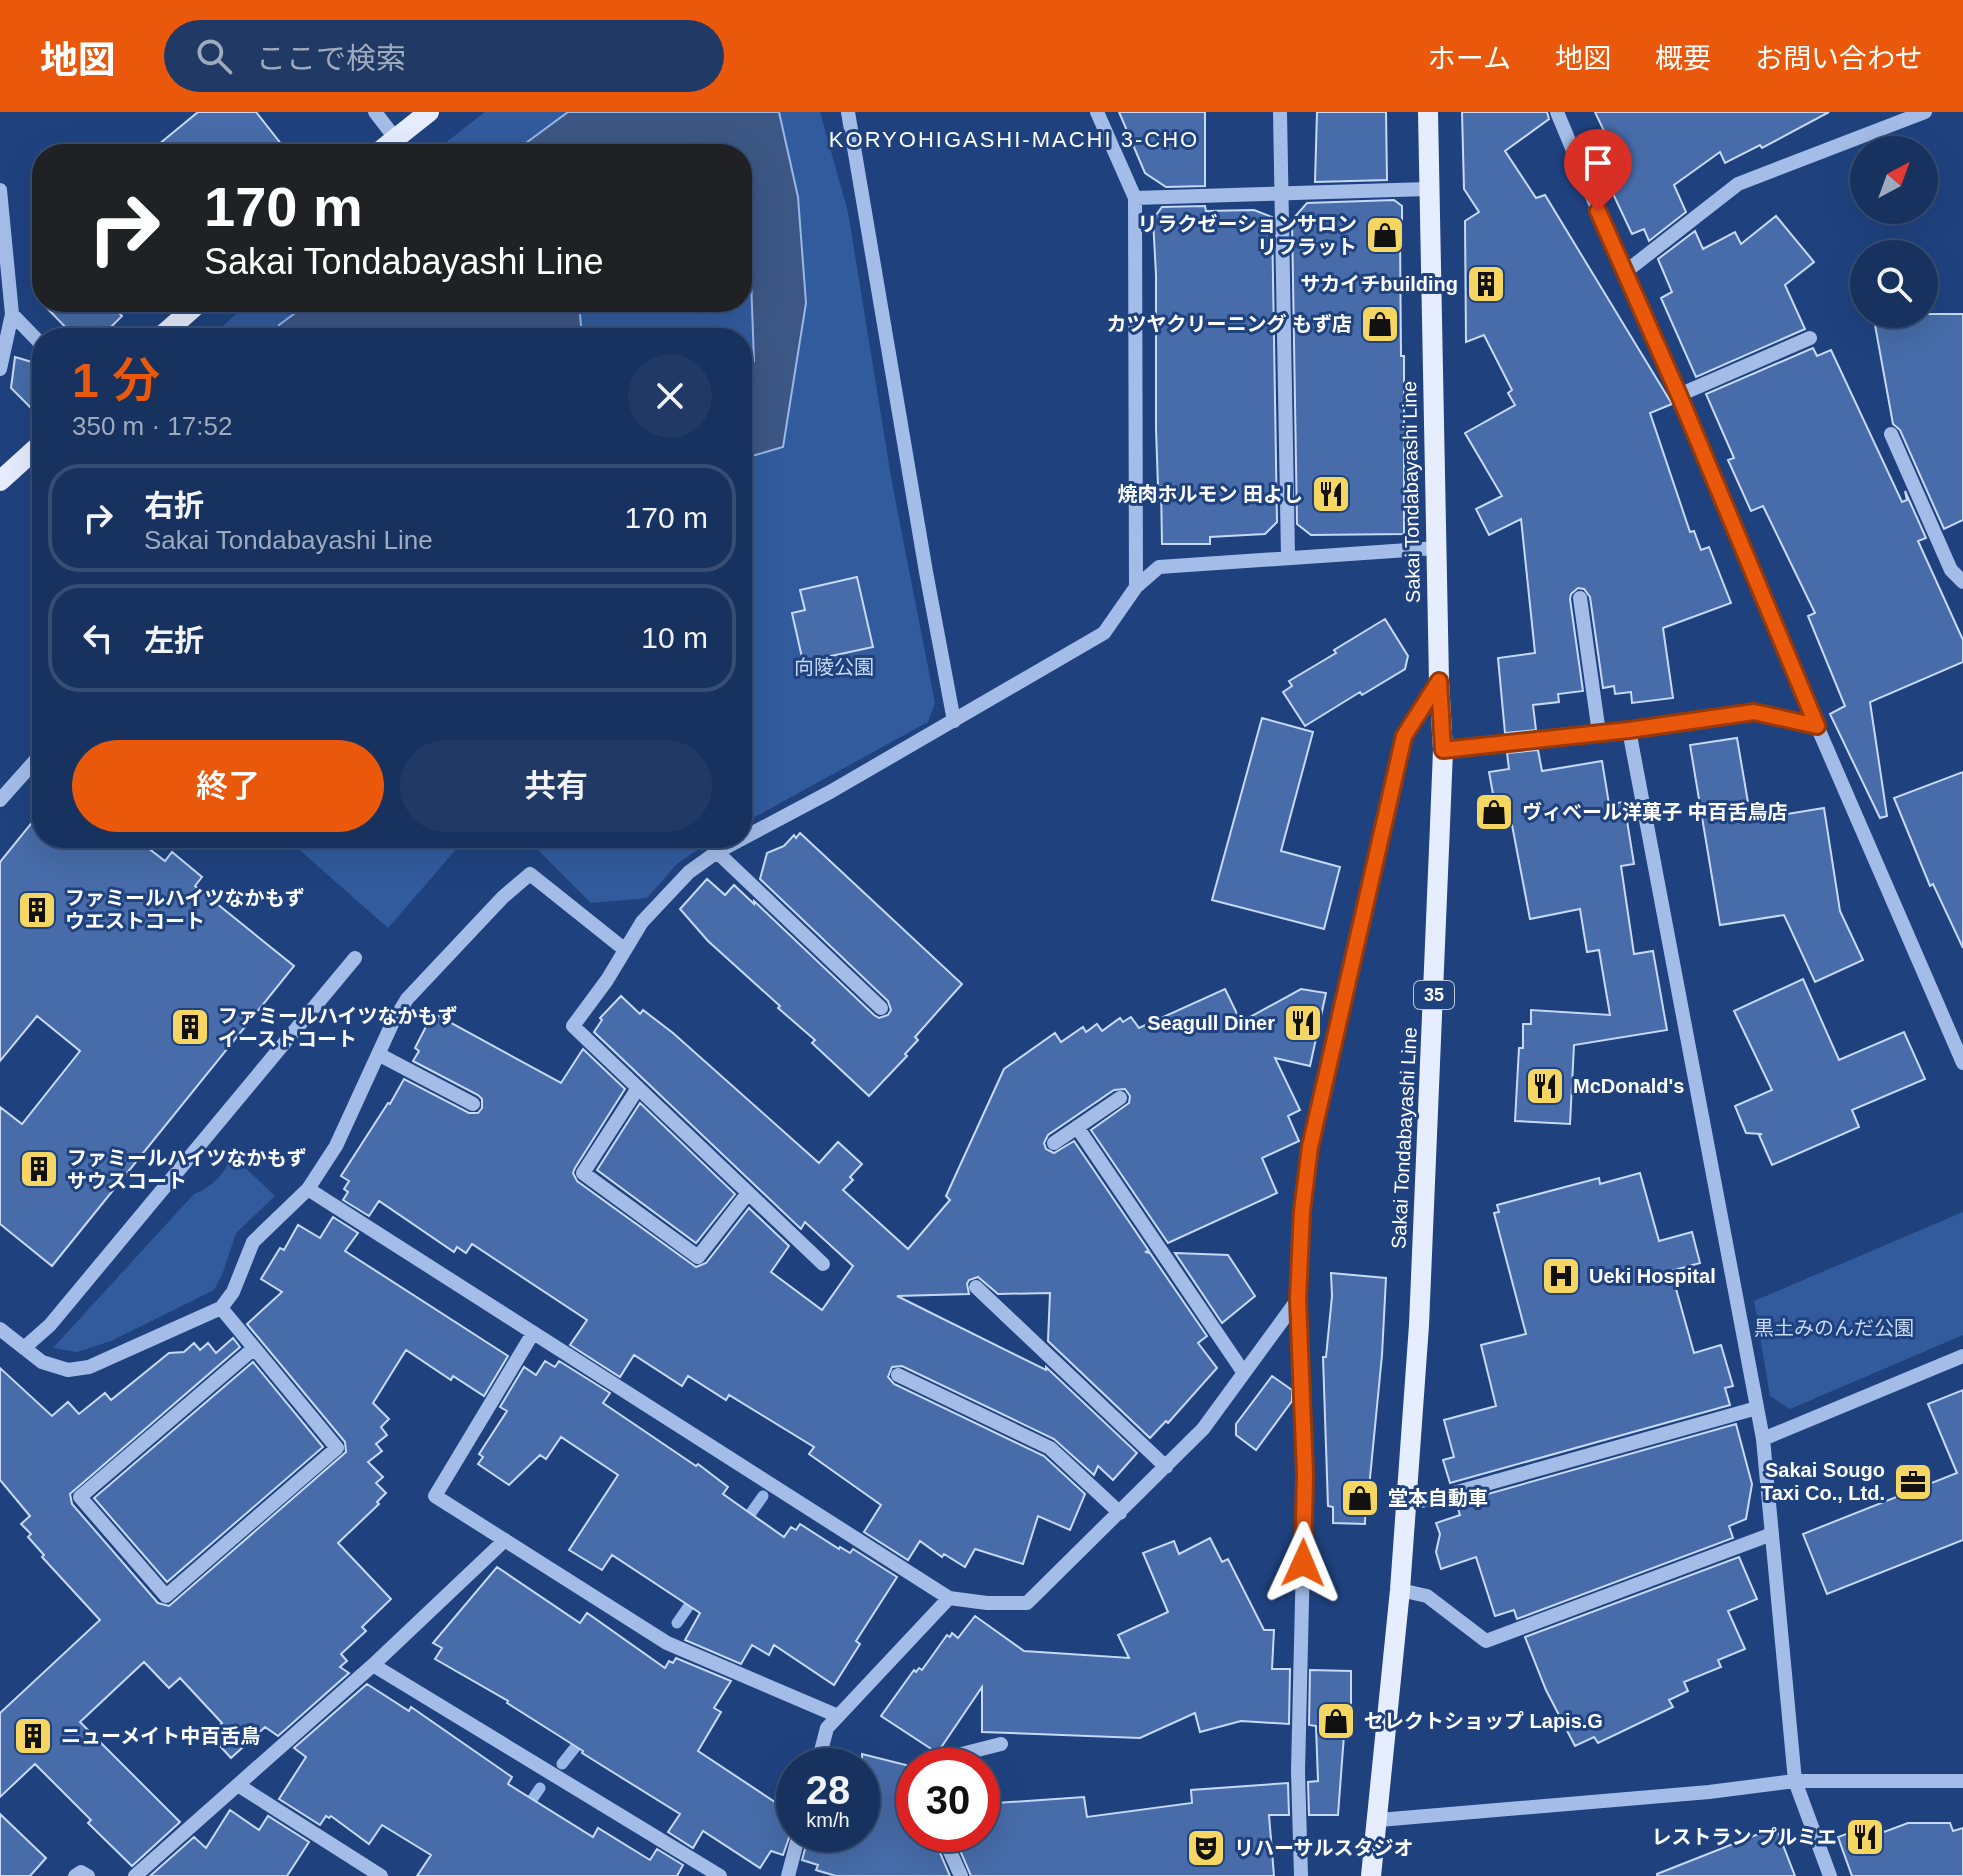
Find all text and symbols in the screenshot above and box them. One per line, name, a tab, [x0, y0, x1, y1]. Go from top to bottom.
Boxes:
search box	[164, 20, 724, 92]
icon: search	[192, 34, 236, 78]
text: 地図	[40, 39, 116, 81]
text: ここで検索	[256, 42, 406, 75]
text: ホーム	[1428, 43, 1511, 74]
text: 地図	[1555, 43, 1611, 74]
text: 概要	[1655, 43, 1711, 74]
text: お問い合わせ	[1755, 43, 1923, 74]
district label: KORYOHIGASHI-MACHI 3-CHO	[829, 127, 1199, 152]
pin	[1564, 129, 1632, 211]
north arrow	[1850, 136, 1938, 224]
map controls	[1850, 136, 1938, 328]
icon: arrive	[1576, 141, 1620, 185]
text: 170 m	[204, 175, 363, 238]
icon: right	[72, 176, 176, 280]
place label: リラクゼーションサロン リフラット	[1137, 213, 1357, 258]
shop icon: リラクゼーションサロン リフラット	[1364, 214, 1406, 256]
button: search	[1850, 240, 1938, 328]
text: Sakai Tondabayashi Line	[204, 241, 604, 282]
building icon: サカイチbuilding	[1465, 263, 1507, 305]
place label: サカイチbuilding	[1300, 273, 1458, 295]
shop icon: カツヤクリーニング もず店	[1359, 303, 1401, 345]
place label: カツヤクリーニング もず店	[1106, 313, 1352, 335]
text: 1 分	[72, 354, 160, 407]
button: close	[628, 354, 712, 438]
street label: Sakai Tondabayashi Line	[1398, 381, 1424, 603]
text: 350 m · 17:52	[72, 411, 232, 441]
restaurant icon: 焼肉ホルモン 田よし	[1310, 473, 1352, 515]
place label: 焼肉ホルモン 田よし	[1117, 483, 1303, 505]
text: 右折	[144, 489, 204, 522]
icon: right	[76, 496, 120, 540]
text: 170 m	[625, 501, 708, 534]
text: Sakai Tondabayashi Line	[144, 525, 433, 555]
icon: left	[76, 616, 120, 660]
text: 10 m	[641, 621, 708, 654]
text: 左折	[144, 624, 204, 657]
park label: 向陵公園	[794, 656, 874, 678]
button: 終了	[72, 740, 384, 832]
button: 共有	[400, 740, 712, 832]
shop icon: ヴィベール洋菓子 中百舌鳥店	[1473, 791, 1515, 833]
place label: ヴィベール洋菓子 中百舌鳥店	[1522, 801, 1788, 823]
place label: ファミールハイツなかもず ウエストコート	[65, 887, 305, 932]
building icon: ファミールハイツなかもず ウエストコート	[16, 889, 58, 931]
road number: 35	[1414, 981, 1454, 1009]
restaurant icon: Seagull Diner	[1282, 1002, 1324, 1044]
place label: ファミールハイツなかもず イーストコート	[218, 1005, 458, 1050]
building icon: ファミールハイツなかもず イーストコート	[169, 1006, 211, 1048]
place label: Seagull Diner	[1147, 1012, 1275, 1034]
street label: Sakai Tondabayashi Line	[1387, 1027, 1421, 1249]
restaurant icon: McDonald's	[1524, 1065, 1566, 1107]
place label: McDonald's	[1573, 1075, 1684, 1097]
place label: ファミールハイツなかもず サウスコート	[67, 1147, 307, 1192]
building icon: ファミールハイツなかもず サウスコート	[18, 1148, 60, 1190]
hospital icon: Ueki Hospital	[1540, 1255, 1582, 1297]
place label: Ueki Hospital	[1589, 1265, 1716, 1287]
park label: 黒土みのんだ公園	[1754, 1317, 1914, 1339]
place label: Sakai Sougo Taxi Co., Ltd.	[1761, 1459, 1885, 1504]
office icon: Sakai Sougo Taxi Co., Ltd.	[1892, 1461, 1934, 1503]
shop icon: 堂本自動車	[1339, 1477, 1381, 1519]
place label: 堂本自動車	[1388, 1487, 1488, 1509]
position arrow	[1261, 1521, 1345, 1605]
shop icon: セレクトショップ Lapis.G	[1315, 1700, 1357, 1742]
place label: セレクトショップ Lapis.G	[1364, 1710, 1603, 1732]
building icon: ニューメイト中百舌鳥	[12, 1715, 54, 1757]
place label: ニューメイト中百舌鳥	[61, 1725, 260, 1747]
speed limit sign: 30	[896, 1748, 1000, 1852]
text: 28	[806, 1768, 850, 1812]
text: km/h	[806, 1809, 850, 1831]
restaurant icon: レストラン プルミエ	[1844, 1816, 1886, 1858]
place label: レストラン プルミエ	[1651, 1826, 1837, 1848]
theatre icon: リハーサルスタジオ	[1185, 1827, 1227, 1869]
place label: リハーサルスタジオ	[1234, 1837, 1414, 1859]

